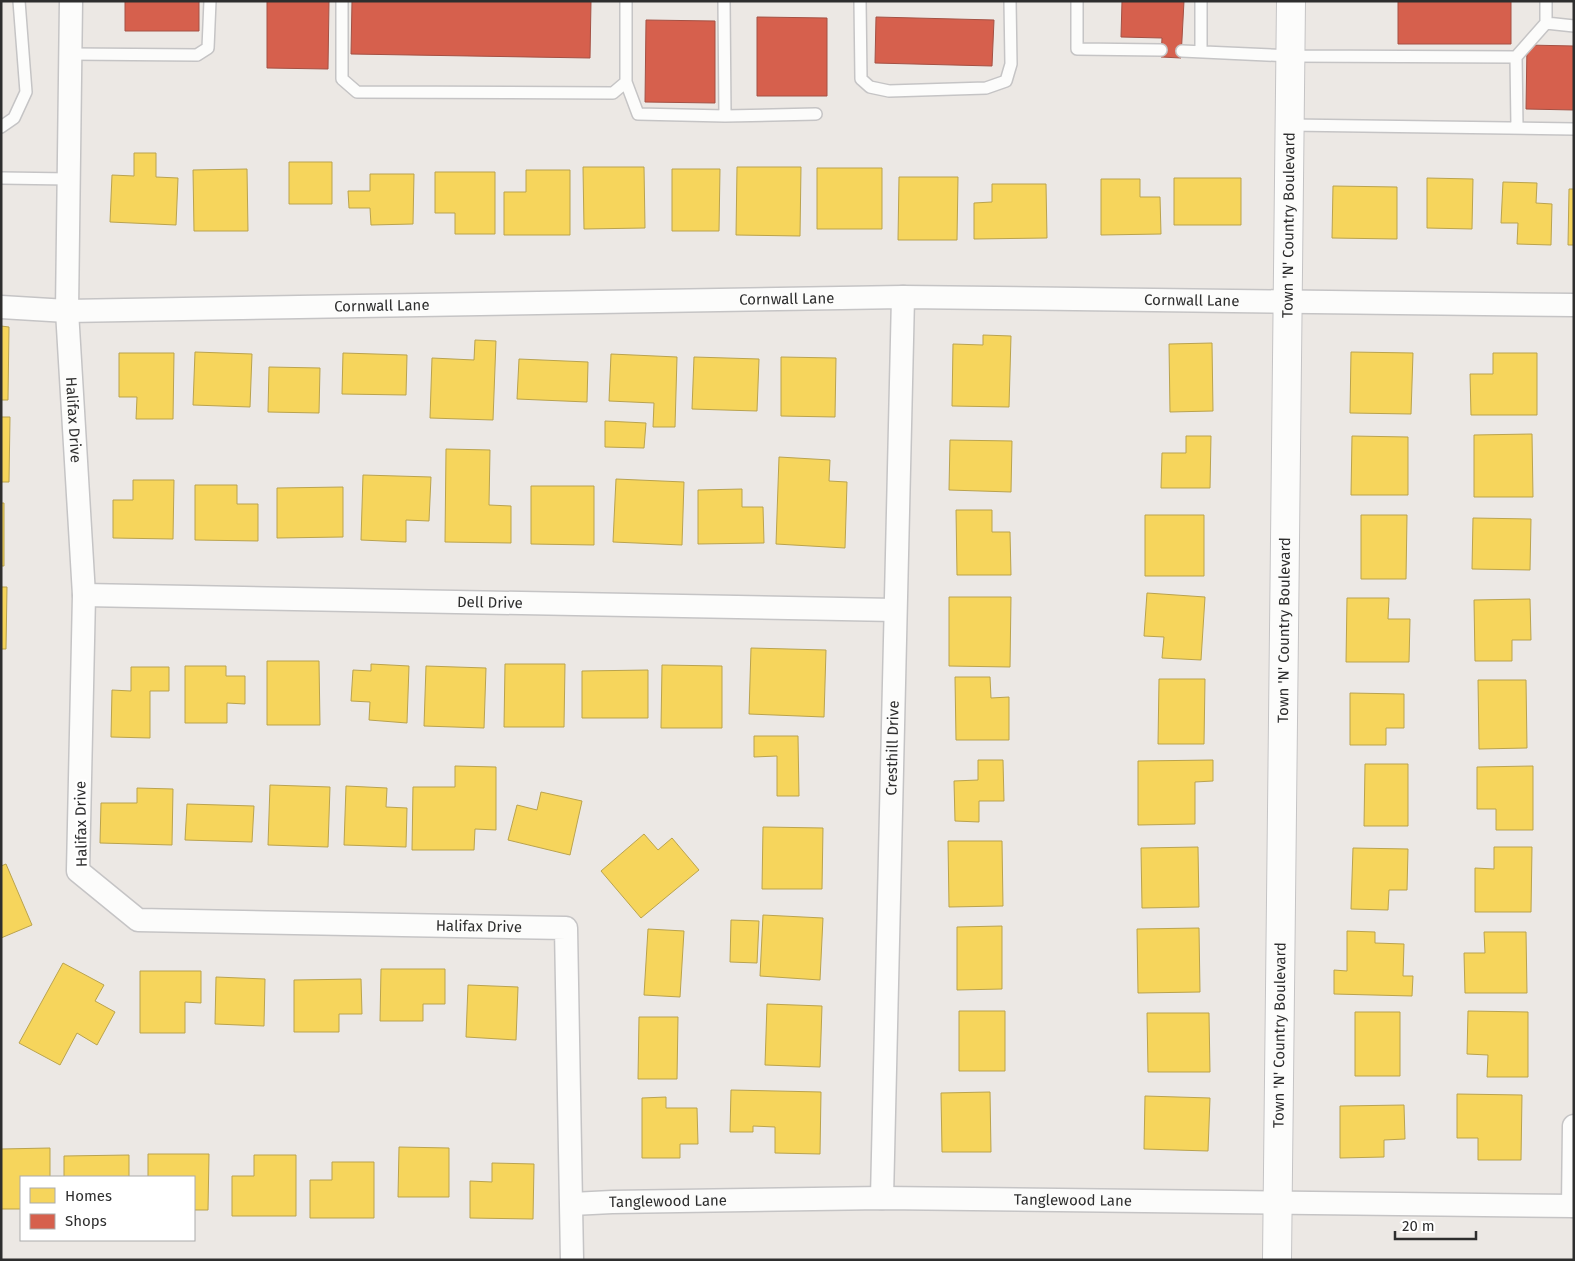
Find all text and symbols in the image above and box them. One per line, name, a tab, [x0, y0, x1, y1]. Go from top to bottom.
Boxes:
street label: Town 'N' Country Boulevard	[1278, 132, 1299, 318]
street label: Cornwall Lane	[739, 289, 835, 309]
street label: Cornwall Lane	[1144, 291, 1240, 310]
street label: Cornwall Lane	[334, 296, 430, 316]
street label: Halifax Drive	[62, 376, 85, 463]
street label: Town 'N' Country Boulevard	[1274, 537, 1294, 723]
street label: Dell Drive	[457, 593, 523, 612]
street label: Cresthill Drive	[882, 700, 903, 796]
street label: Halifax Drive	[71, 781, 91, 867]
street label: Halifax Drive	[436, 917, 522, 936]
street label: Town 'N' Country Boulevard	[1269, 942, 1290, 1128]
legend	[20, 1176, 195, 1241]
text: Homes	[65, 1187, 112, 1205]
street label: Tanglewood Lane	[609, 1191, 727, 1211]
street label: Tanglewood Lane	[1014, 1191, 1132, 1210]
scale bar	[1395, 1208, 1476, 1240]
text: Shops	[65, 1212, 107, 1230]
text: 20 m	[1402, 1217, 1435, 1235]

